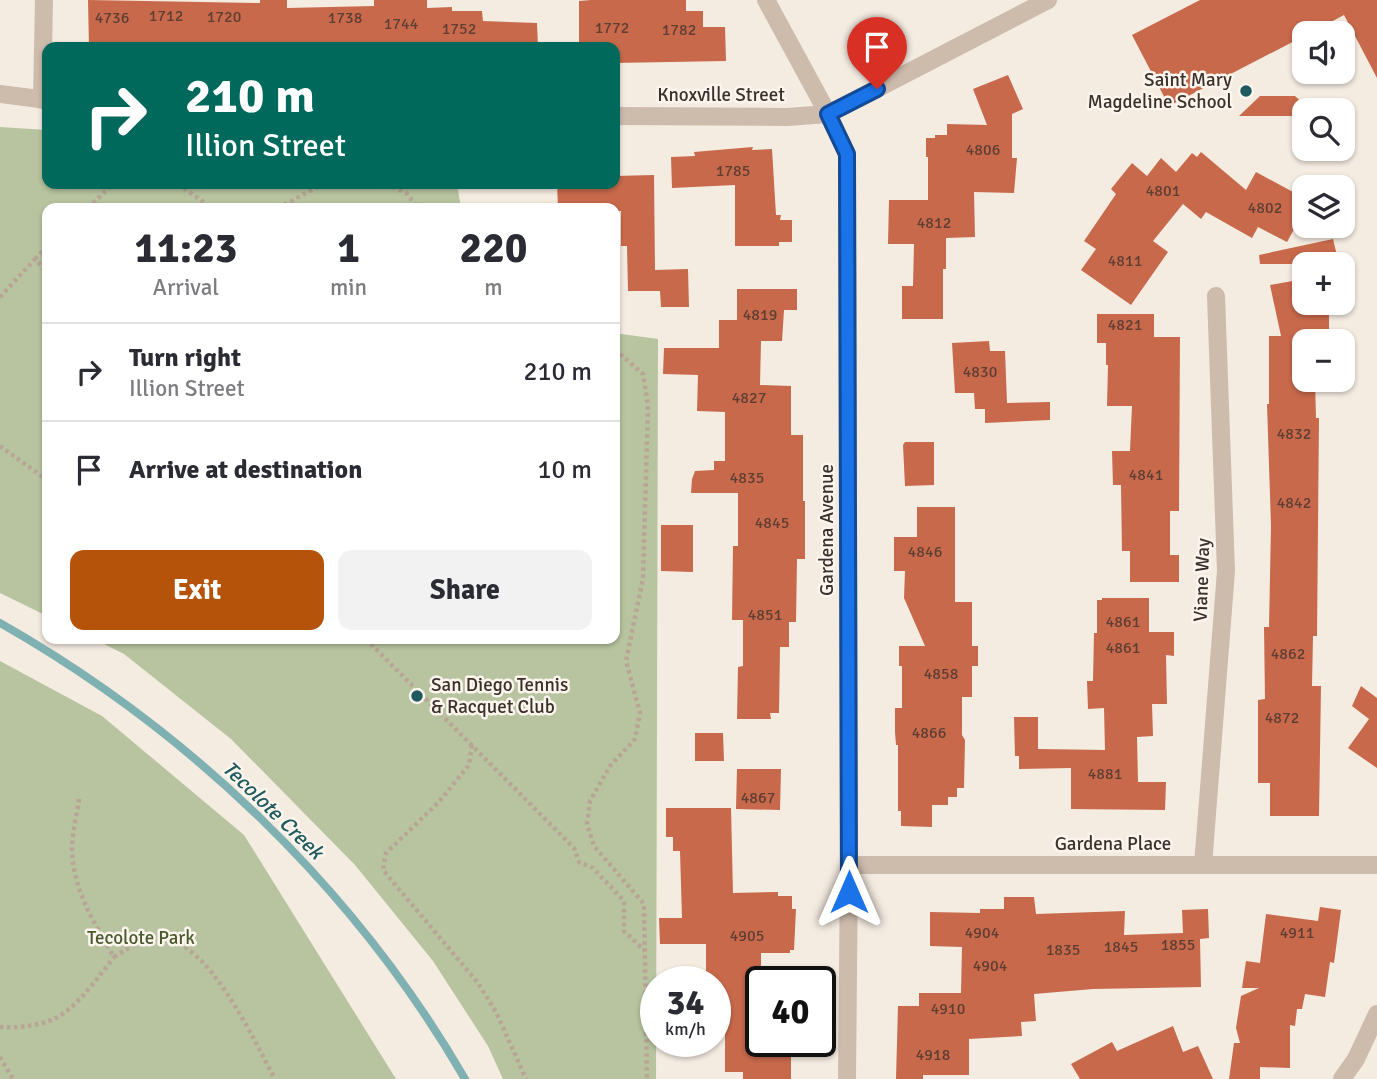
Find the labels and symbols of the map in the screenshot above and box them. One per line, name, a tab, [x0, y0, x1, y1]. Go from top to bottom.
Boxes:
house number: 1712	[149, 6, 183, 26]
house number: 1720	[207, 7, 241, 27]
house number: 4736	[95, 8, 129, 28]
house number: 1738	[328, 8, 362, 28]
house number: 1744	[384, 14, 419, 34]
pin	[847, 17, 907, 89]
house number: 1772	[595, 18, 629, 38]
house number: 1752	[442, 19, 476, 39]
house number: 1782	[662, 20, 696, 40]
place label: Saint Mary Magdeline School	[1088, 68, 1232, 114]
street label: Knoxville Street	[657, 83, 785, 107]
marker: Saint Mary Magdeline School	[1238, 83, 1254, 99]
house number: 4806	[966, 140, 1000, 160]
house number: 1785	[716, 161, 750, 181]
house number: 4801	[1146, 181, 1180, 201]
house number: 4802	[1248, 198, 1282, 218]
house number: 4812	[917, 213, 951, 233]
house number: 4811	[1108, 251, 1142, 271]
house number: 4819	[743, 305, 777, 325]
house number: 4821	[1108, 315, 1142, 335]
house number: 4830	[963, 362, 997, 382]
house number: 4827	[732, 388, 766, 408]
house number: 4832	[1277, 424, 1311, 444]
street label: Gardena Avenue	[815, 464, 839, 596]
house number: 4841	[1129, 465, 1163, 485]
house number: 4835	[730, 468, 764, 488]
house number: 4842	[1277, 493, 1311, 513]
house number: 4845	[755, 513, 789, 533]
street label: Viane Way	[1189, 538, 1215, 622]
house number: 4846	[908, 542, 942, 562]
house number: 4851	[748, 605, 782, 625]
house number: 4861	[1106, 612, 1140, 632]
house number: 4861	[1106, 638, 1140, 658]
house number: 4862	[1271, 644, 1305, 664]
house number: 4858	[924, 664, 958, 684]
place label: San Diego Tennis & Racquet Club	[431, 673, 568, 719]
marker: San Diego Tennis & Racquet Club	[409, 688, 425, 704]
house number: 4872	[1265, 708, 1299, 728]
house number: 4866	[912, 723, 946, 743]
water label: Tecolote Creek	[217, 755, 331, 866]
house number: 4881	[1088, 764, 1122, 784]
house number: 4867	[741, 788, 775, 808]
street label: Gardena Place	[1055, 832, 1171, 856]
position arrow	[812, 855, 886, 929]
house number: 4904	[965, 923, 1000, 943]
house number: 4911	[1280, 923, 1314, 943]
park label: Tecolote Park	[87, 926, 195, 950]
house number: 4905	[730, 926, 764, 946]
house number: 1855	[1161, 935, 1195, 955]
house number: 1845	[1104, 937, 1138, 957]
house number: 1835	[1046, 940, 1080, 960]
house number: 4904	[973, 956, 1008, 976]
speed limit sign: 40	[745, 966, 836, 1057]
house number: 4910	[931, 999, 965, 1019]
house number: 4918	[916, 1045, 950, 1065]

